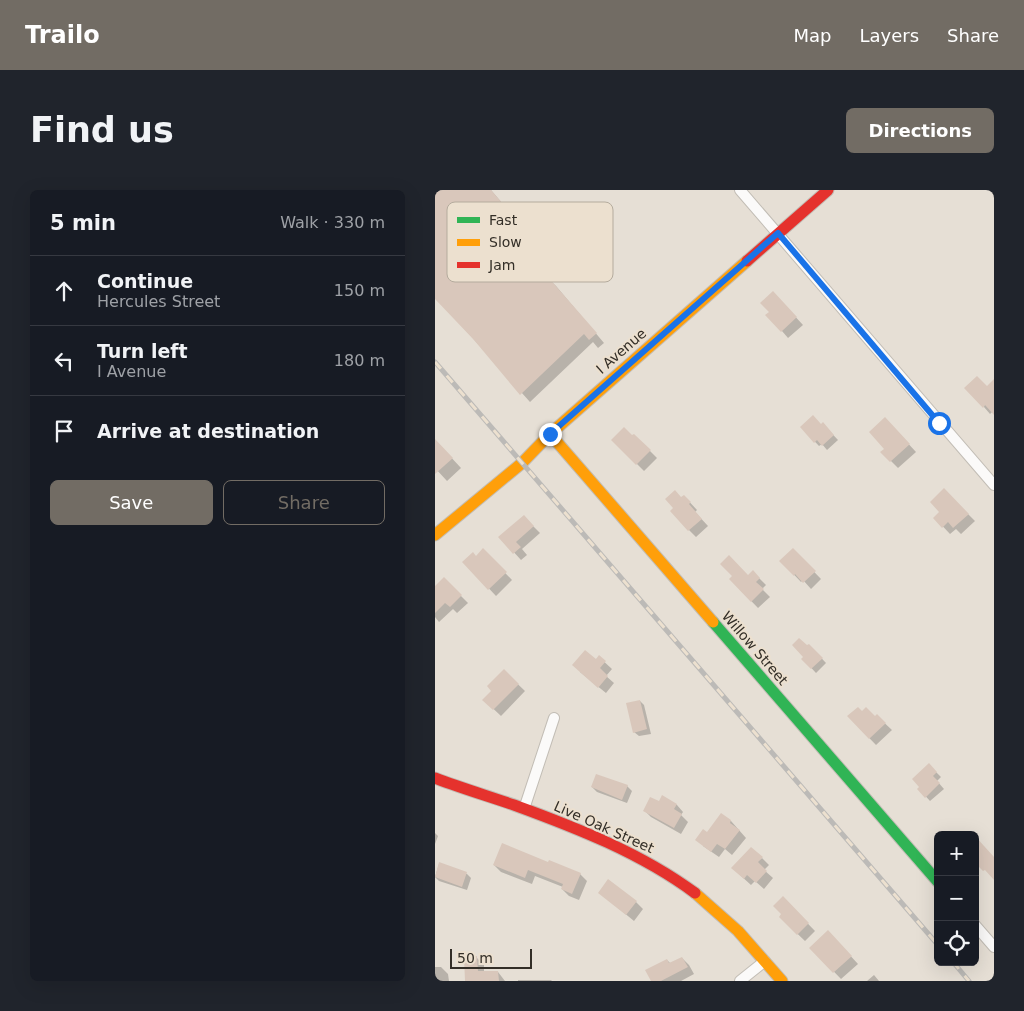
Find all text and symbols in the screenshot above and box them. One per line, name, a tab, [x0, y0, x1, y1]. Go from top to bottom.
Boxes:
text: Trailo	[25, 21, 100, 49]
text: Map	[793, 25, 831, 46]
text: Layers	[859, 25, 919, 46]
text: Share	[947, 25, 999, 46]
button: Directions	[846, 108, 994, 153]
text: Find us	[30, 110, 174, 150]
legend	[447, 202, 613, 282]
text: 5 min	[50, 211, 116, 235]
text: Fast	[489, 212, 518, 228]
text: Walk · 330 m	[280, 213, 385, 232]
text: Slow	[489, 234, 522, 250]
text: Jam	[488, 257, 515, 273]
text: Continue	[97, 270, 193, 292]
icon: ahead	[50, 277, 78, 305]
text: 150 m	[334, 281, 385, 300]
text: Hercules Street	[97, 292, 220, 311]
street label: I Avenue	[593, 325, 649, 377]
text: Turn left	[97, 340, 188, 362]
icon: left	[50, 347, 78, 375]
text: 180 m	[334, 351, 385, 370]
text: I Avenue	[97, 362, 166, 381]
route start	[928, 412, 951, 435]
icon: arrive	[50, 417, 78, 445]
text: Arrive at destination	[97, 420, 319, 442]
route end	[539, 423, 562, 446]
button: Save	[50, 480, 213, 525]
button: Share	[223, 480, 385, 525]
street label: Willow Street	[719, 608, 792, 688]
street label: Live Oak Street	[552, 798, 657, 856]
map controls	[934, 831, 979, 966]
button: +	[934, 831, 979, 876]
button: −	[934, 876, 979, 921]
button: locate	[934, 921, 979, 966]
scale bar	[450, 946, 533, 969]
text: 50 m	[457, 950, 493, 966]

